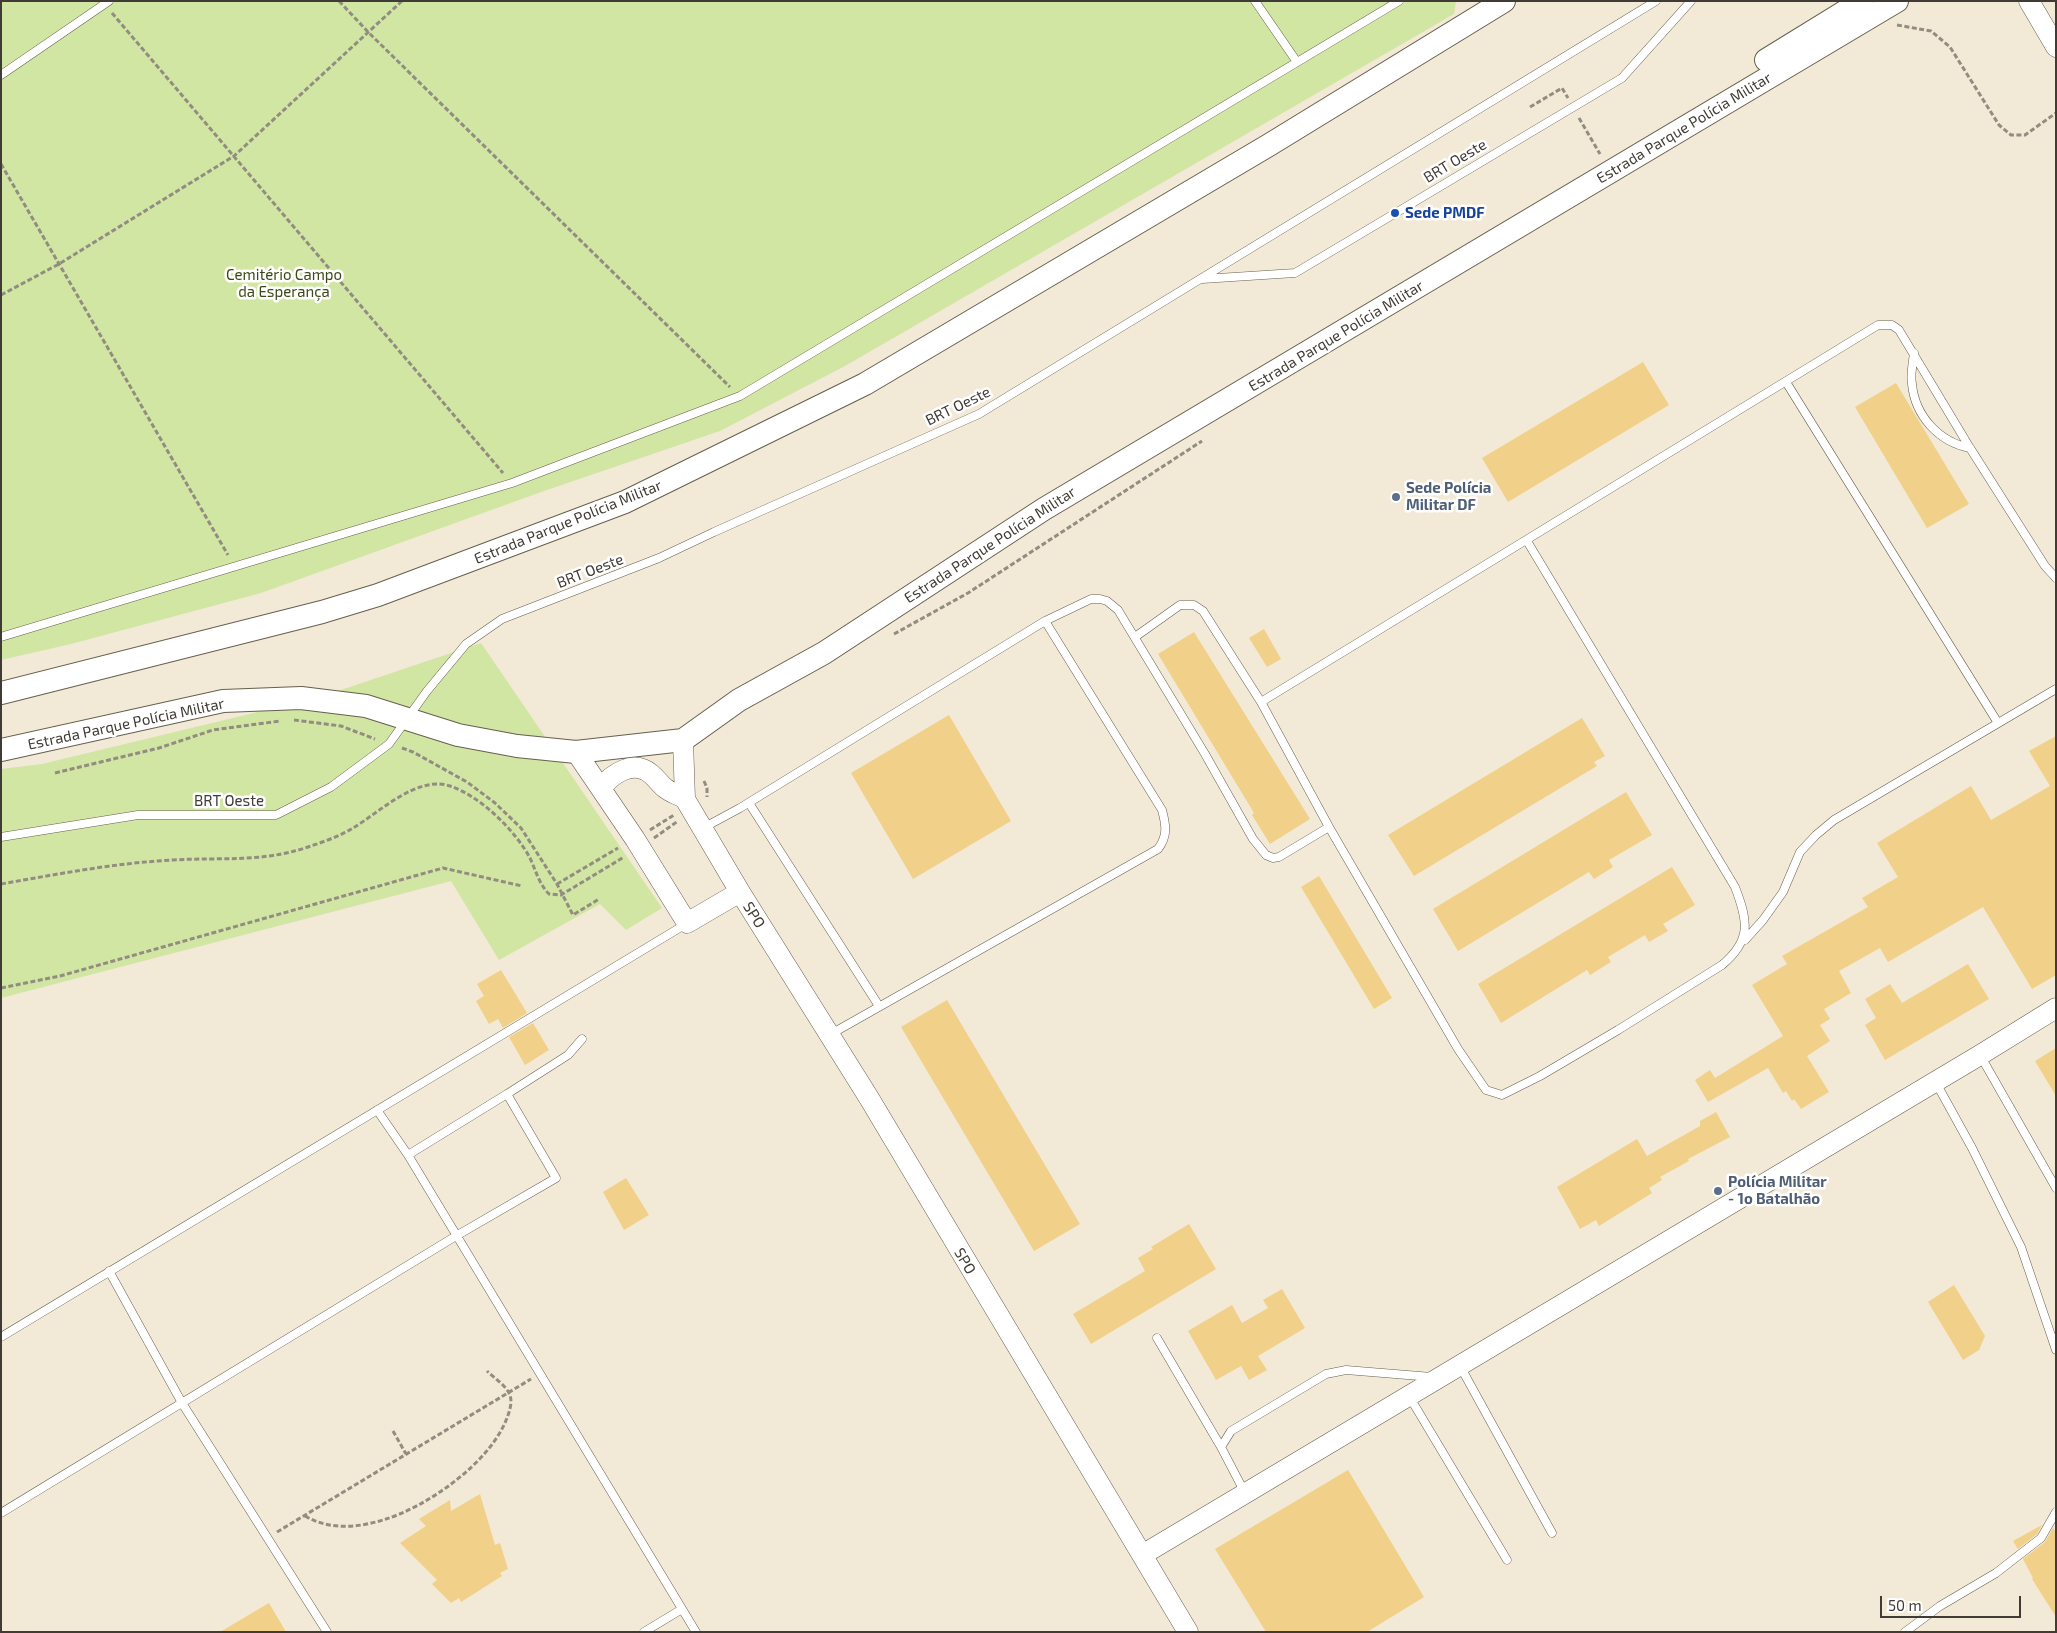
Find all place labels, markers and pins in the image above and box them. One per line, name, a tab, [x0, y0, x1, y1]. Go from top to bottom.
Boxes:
place label: Sede PMDF	[1405, 204, 1484, 222]
marker: Sede PMDF	[1389, 207, 1401, 219]
place label: Sede Polícia Militar DF	[1406, 479, 1491, 514]
marker: Sede Polícia Militar DF	[1390, 491, 1402, 503]
place label: Polícia Militar - 1o Batalhão	[1728, 1173, 1827, 1208]
marker: Polícia Militar - 1o Batalhão	[1712, 1185, 1724, 1197]

